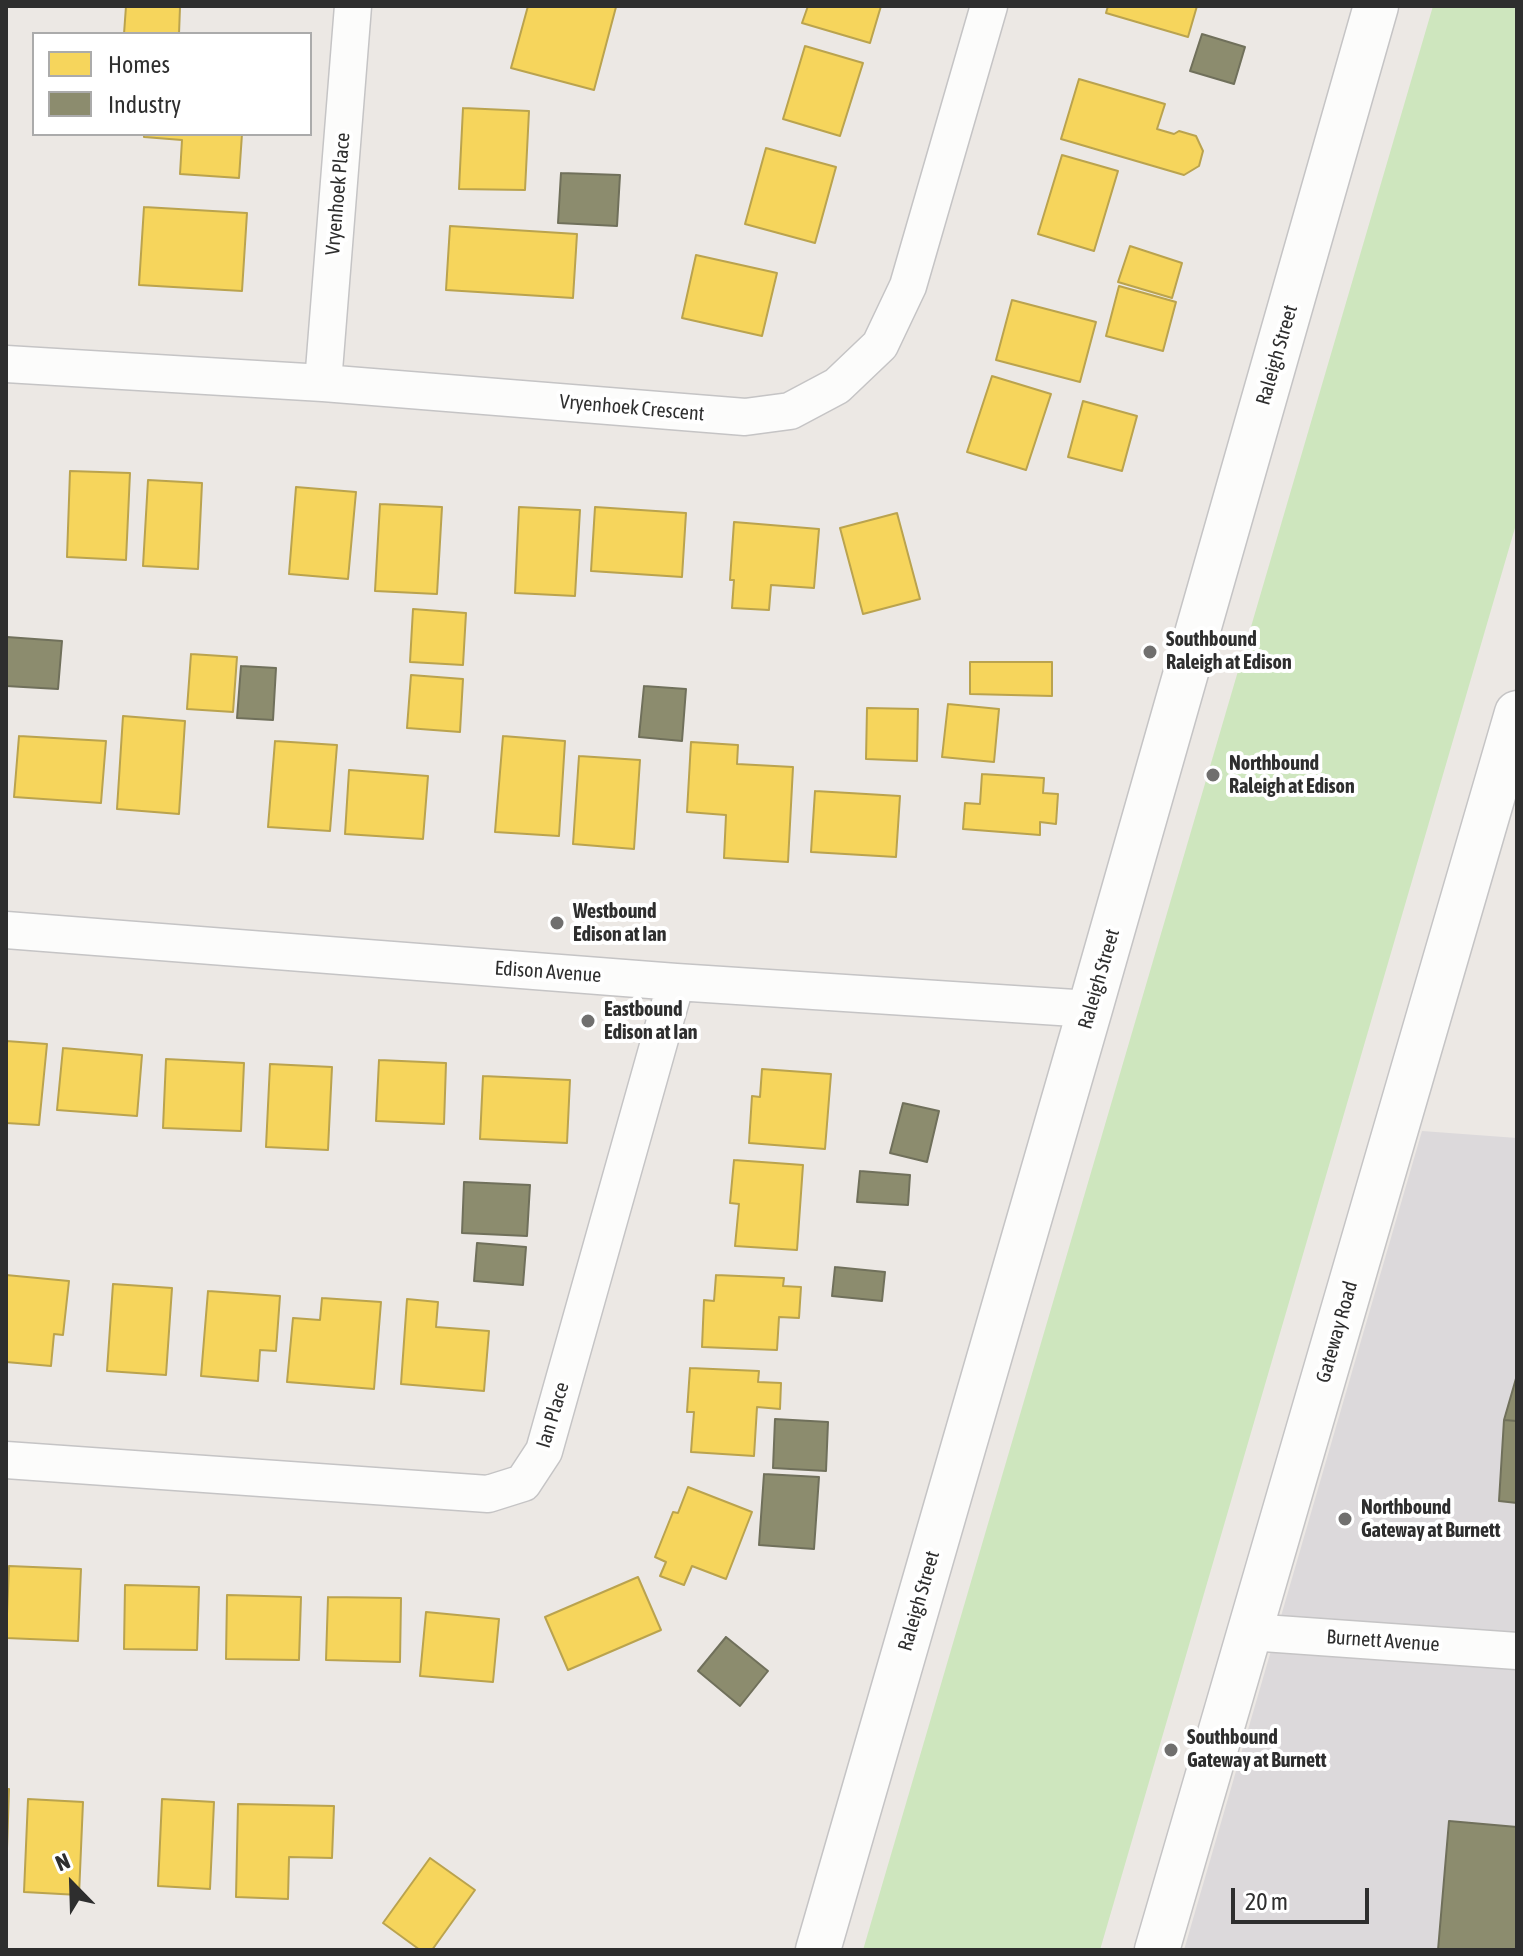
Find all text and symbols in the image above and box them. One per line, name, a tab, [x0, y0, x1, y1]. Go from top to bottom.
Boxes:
legend	[32, 32, 312, 136]
text: Homes	[108, 51, 170, 78]
text: Industry	[108, 91, 181, 118]
street label: Vryenhoek Place	[321, 132, 355, 256]
street label: Raleigh Street	[1251, 302, 1303, 408]
street label: Vryenhoek Crescent	[559, 390, 705, 426]
place label: Southbound Raleigh at Edison	[1166, 628, 1292, 675]
marker: Southbound Raleigh at Edison	[1141, 643, 1159, 661]
place label: Northbound Raleigh at Edison	[1229, 752, 1355, 799]
marker: Northbound Raleigh at Edison	[1204, 766, 1222, 784]
place label: Westbound Edison at Ian	[573, 900, 666, 947]
marker: Westbound Edison at Ian	[548, 914, 566, 932]
street label: Raleigh Street	[1073, 926, 1125, 1032]
street label: Edison Avenue	[494, 956, 602, 988]
place label: Eastbound Edison at Ian	[604, 998, 697, 1045]
marker: Eastbound Edison at Ian	[579, 1012, 597, 1030]
street label: Gateway Road	[1311, 1278, 1363, 1386]
street label: Ian Place	[532, 1379, 574, 1451]
place label: Northbound Gateway at Burnett	[1361, 1496, 1500, 1543]
marker: Northbound Gateway at Burnett	[1336, 1510, 1354, 1528]
street label: Raleigh Street	[893, 1548, 945, 1654]
street label: Burnett Avenue	[1326, 1625, 1440, 1657]
place label: Southbound Gateway at Burnett	[1187, 1726, 1326, 1773]
marker: Southbound Gateway at Burnett	[1162, 1741, 1180, 1759]
north arrow	[32, 1844, 112, 1924]
text: N	[52, 1847, 74, 1876]
scale bar	[1235, 1872, 1373, 1922]
text: 20 m	[1245, 1888, 1288, 1915]

